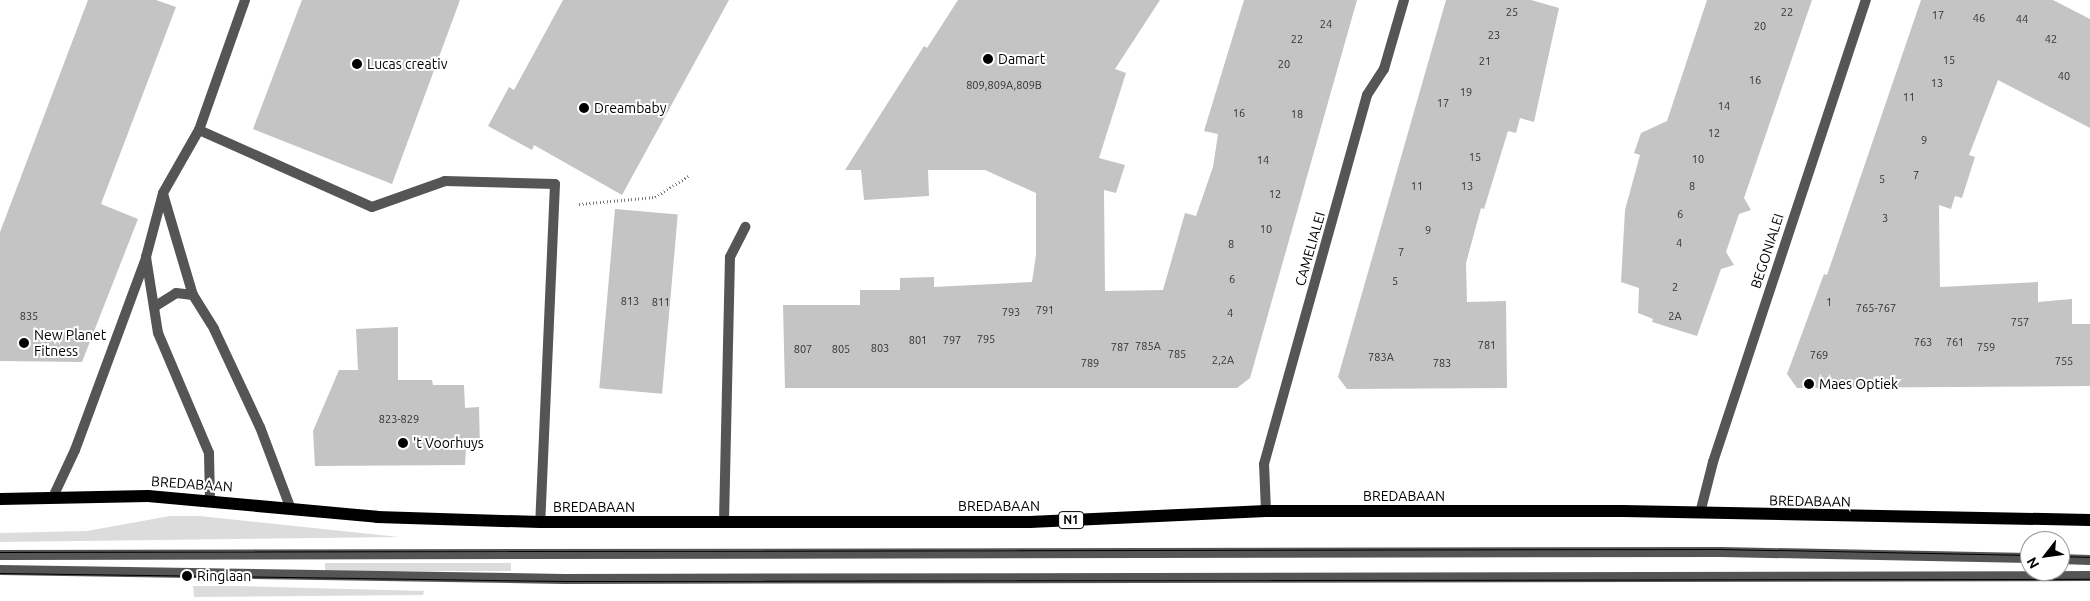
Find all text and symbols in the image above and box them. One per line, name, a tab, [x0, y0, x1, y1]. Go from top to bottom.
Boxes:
house number: 25	[1506, 5, 1518, 19]
house number: 22	[1781, 5, 1793, 19]
house number: 17	[1932, 8, 1944, 22]
house number: 46	[1973, 11, 1985, 25]
house number: 44	[2016, 12, 2028, 26]
house number: 24	[1320, 17, 1332, 31]
house number: 20	[1754, 19, 1766, 33]
house number: 23	[1488, 28, 1500, 42]
house number: 22	[1291, 32, 1303, 46]
house number: 42	[2045, 32, 2057, 46]
place label: Damart	[998, 51, 1045, 67]
marker: Damart	[982, 53, 994, 65]
house number: 15	[1943, 53, 1955, 67]
house number: 21	[1479, 54, 1491, 68]
place label: Lucas creativ	[367, 56, 447, 72]
house number: 20	[1278, 57, 1290, 71]
marker: Lucas creativ	[351, 58, 363, 70]
house number: 40	[2058, 69, 2070, 83]
house number: 16	[1749, 73, 1761, 87]
house number: 13	[1931, 76, 1943, 90]
house number: 809,809A,809B	[966, 78, 1042, 92]
house number: 19	[1460, 85, 1472, 99]
house number: 11	[1903, 90, 1915, 104]
house number: 17	[1437, 96, 1449, 110]
house number: 14	[1718, 99, 1730, 113]
place label: Dreambaby	[594, 100, 666, 116]
marker: Dreambaby	[578, 102, 590, 114]
house number: 16	[1233, 106, 1245, 120]
house number: 18	[1291, 107, 1303, 121]
house number: 12	[1708, 126, 1720, 140]
house number: 9	[1921, 133, 1927, 147]
house number: 15	[1469, 150, 1481, 164]
house number: 10	[1692, 152, 1704, 166]
house number: 14	[1257, 153, 1269, 167]
house number: 7	[1913, 168, 1919, 182]
house number: 5	[1879, 172, 1885, 186]
house number: 11	[1411, 179, 1423, 193]
house number: 13	[1461, 179, 1473, 193]
house number: 8	[1689, 179, 1695, 193]
house number: 12	[1269, 187, 1281, 201]
house number: 6	[1677, 207, 1683, 221]
street label: CAMELIALEI	[1291, 210, 1329, 288]
street label: BEGONIALEI	[1747, 211, 1787, 291]
house number: 3	[1882, 211, 1888, 225]
house number: 10	[1260, 222, 1272, 236]
house number: 9	[1425, 223, 1431, 237]
house number: 4	[1676, 236, 1682, 250]
house number: 8	[1228, 237, 1234, 251]
house number: 7	[1398, 245, 1404, 259]
house number: 6	[1229, 272, 1235, 286]
house number: 5	[1392, 274, 1398, 288]
house number: 2	[1672, 280, 1678, 294]
house number: 813	[621, 294, 639, 308]
house number: 811	[652, 295, 670, 309]
house number: 1	[1826, 295, 1832, 309]
house number: 765-767	[1856, 301, 1896, 315]
house number: 791	[1036, 303, 1054, 317]
house number: 793	[1002, 305, 1020, 319]
house number: 4	[1227, 306, 1233, 320]
house number: 835	[20, 309, 38, 323]
house number: 2A	[1668, 309, 1682, 323]
house number: 757	[2011, 315, 2029, 329]
place label: New Planet Fitness	[34, 327, 106, 360]
house number: 795	[977, 332, 995, 346]
house number: 801	[909, 333, 927, 347]
house number: 797	[943, 333, 961, 347]
house number: 763	[1914, 335, 1932, 349]
house number: 761	[1946, 335, 1964, 349]
marker: New Planet Fitness	[18, 337, 30, 349]
house number: 781	[1478, 338, 1496, 352]
house number: 785A	[1135, 339, 1161, 353]
house number: 787	[1111, 340, 1129, 354]
house number: 759	[1977, 340, 1995, 354]
house number: 803	[871, 341, 889, 355]
house number: 807	[794, 342, 812, 356]
house number: 805	[832, 342, 850, 356]
house number: 785	[1168, 347, 1186, 361]
house number: 769	[1810, 348, 1828, 362]
house number: 783A	[1368, 350, 1394, 364]
house number: 2,2A	[1212, 353, 1234, 367]
house number: 755	[2055, 354, 2073, 368]
house number: 789	[1081, 356, 1099, 370]
house number: 783	[1433, 356, 1451, 370]
place label: Maes Optiek	[1819, 376, 1898, 392]
marker: Maes Optiek	[1803, 378, 1815, 390]
house number: 823-829	[379, 412, 419, 426]
place label: 't Voorhuys	[413, 435, 484, 451]
marker: 't Voorhuys	[397, 437, 409, 449]
street label: BREDABAAN	[151, 473, 233, 495]
street label: BREDABAAN	[1363, 488, 1445, 504]
street label: BREDABAAN	[1769, 492, 1851, 510]
street label: BREDABAAN	[958, 498, 1040, 514]
street label: BREDABAAN	[553, 499, 635, 515]
road number: N1	[1057, 510, 1085, 530]
north arrow	[2020, 531, 2070, 581]
text: N	[2023, 554, 2042, 572]
place label: Ringlaan	[197, 568, 251, 584]
marker: Ringlaan	[181, 570, 193, 582]

